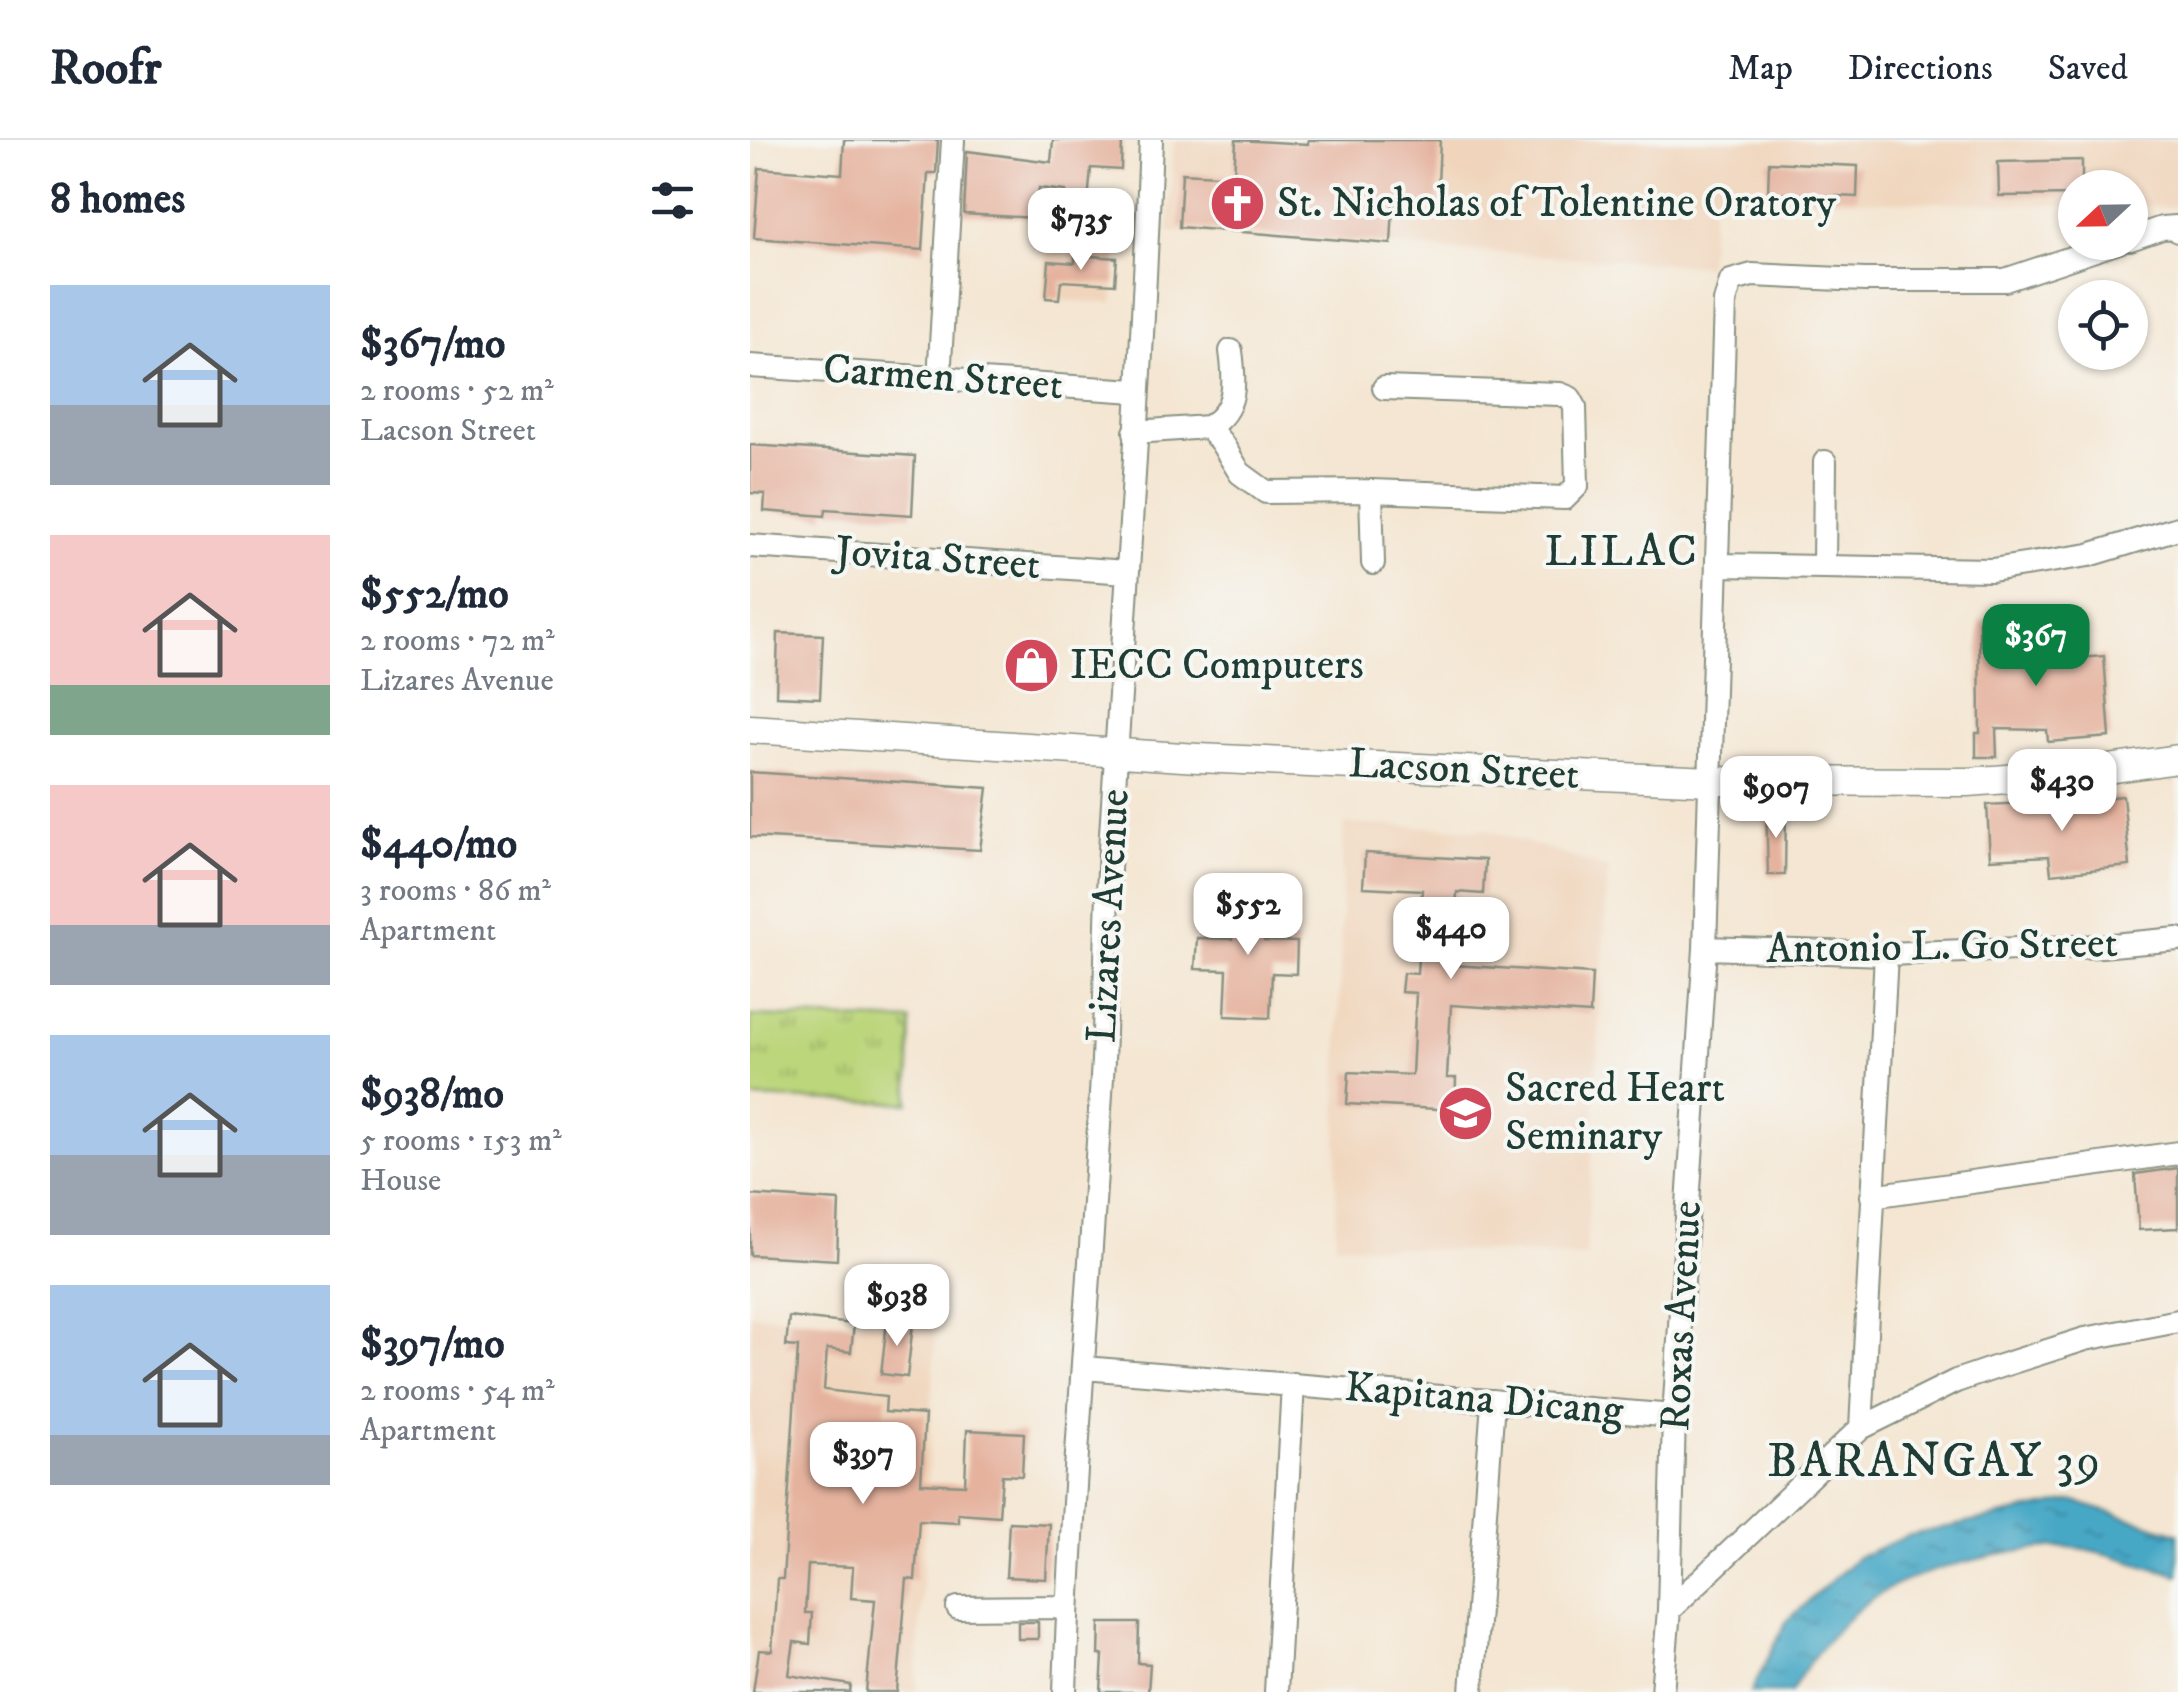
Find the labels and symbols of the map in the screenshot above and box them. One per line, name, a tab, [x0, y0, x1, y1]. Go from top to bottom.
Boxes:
north arrow	[2058, 170, 2148, 260]
church icon: St. Nicholas of Tolentine Oratory	[1208, 174, 1268, 234]
place label: St. Nicholas of Tolentine Oratory	[1277, 178, 1837, 230]
pin: $735	[1022, 188, 1140, 273]
street label: Carmen Street	[821, 344, 1065, 412]
district label: LILAC	[1545, 524, 1699, 580]
street label: Jovita Street	[830, 526, 1042, 592]
pin: $367	[1977, 604, 2095, 689]
shop icon: IECC Computers	[1001, 636, 1061, 696]
place label: IECC Computers	[1070, 640, 1364, 692]
street label: Lacson Street	[1347, 738, 1581, 802]
pin: $430	[2003, 749, 2121, 834]
pin: $907	[1717, 756, 1835, 841]
street label: Lizares Avenue	[1076, 788, 1142, 1044]
pin: $552	[1189, 873, 1307, 958]
pin: $440	[1392, 897, 1510, 982]
street label: Antonio L. Go Street	[1766, 918, 2118, 976]
place label: Sacred Heart Seminary	[1505, 1063, 1725, 1163]
school or university icon: Sacred Heart Seminary	[1436, 1083, 1496, 1143]
street label: Roxas Avenue	[1650, 1199, 1714, 1433]
pin: $938	[838, 1264, 956, 1349]
street label: Kapitana Dicang	[1342, 1362, 1626, 1438]
pin: $397	[804, 1422, 922, 1507]
district label: BARANGAY 39	[1767, 1432, 2103, 1492]

